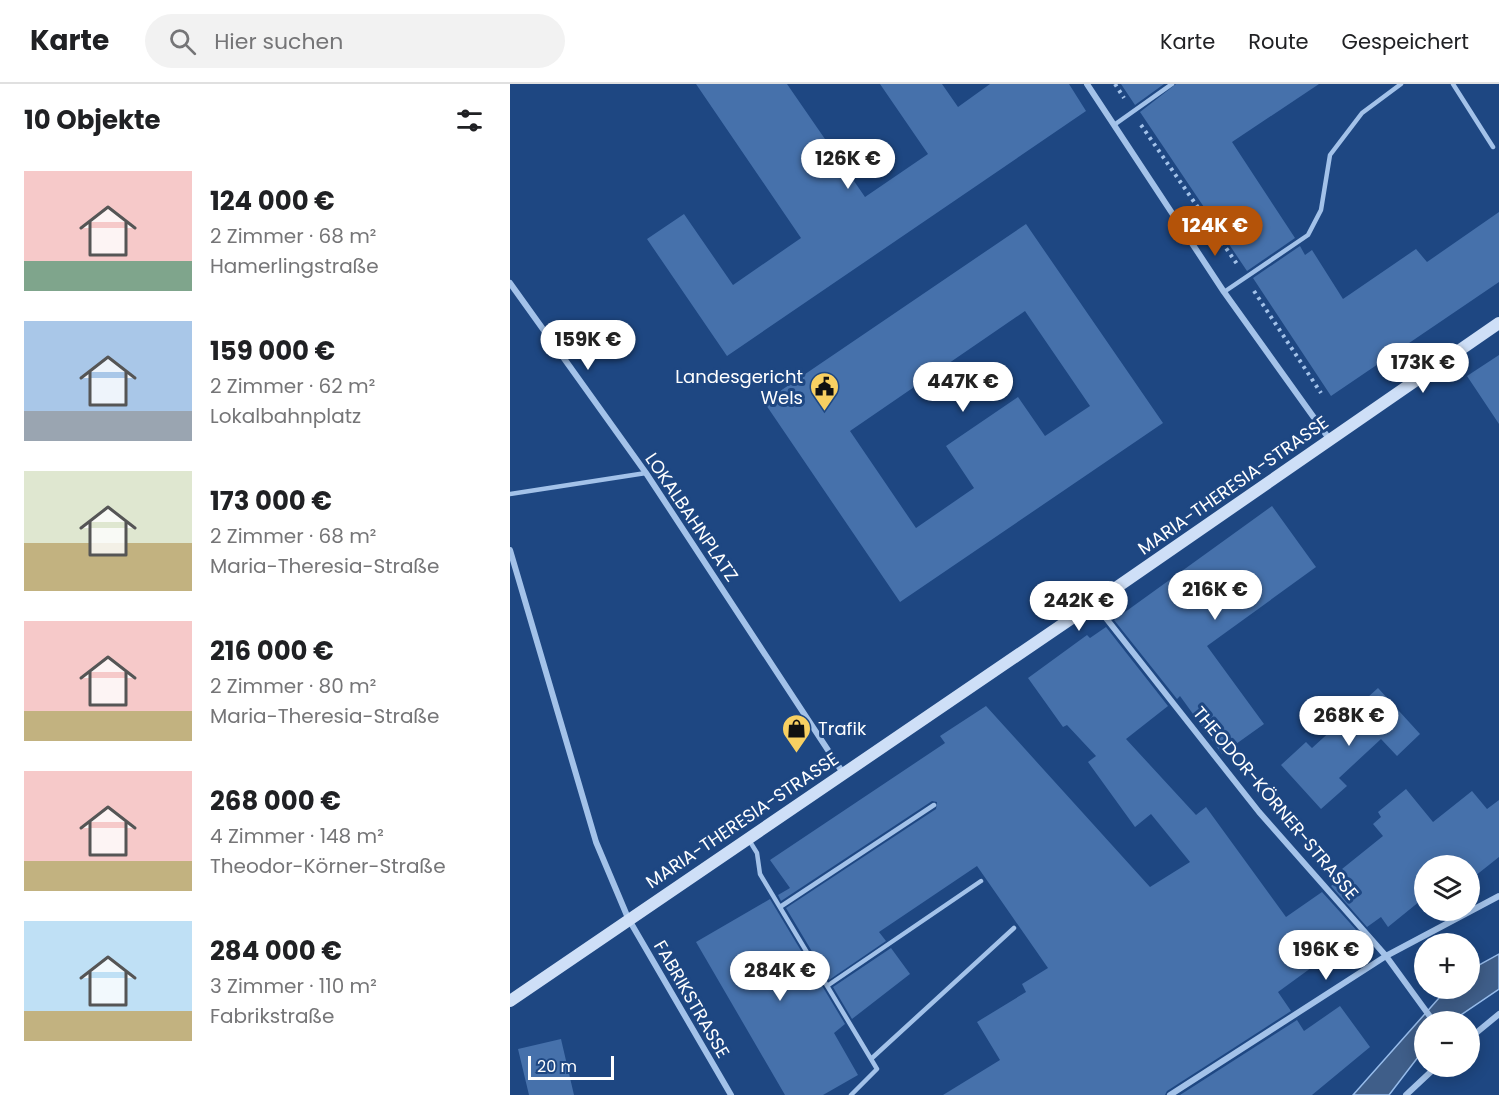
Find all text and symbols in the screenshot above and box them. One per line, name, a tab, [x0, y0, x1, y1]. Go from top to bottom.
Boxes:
search box	[145, 14, 565, 68]
text: Karte	[30, 21, 109, 60]
icon: search	[166, 25, 199, 58]
text: Hier suchen	[214, 26, 343, 57]
text: Karte	[1160, 27, 1215, 56]
text: Route	[1248, 27, 1309, 56]
text: Gespeichert	[1342, 27, 1469, 56]
text: 10 Objekte	[24, 102, 161, 138]
icon: filters	[453, 104, 486, 137]
pin: 126K €	[799, 139, 897, 190]
text: 126K €	[815, 144, 881, 172]
text: 124 000 €	[210, 183, 335, 219]
icon: home	[72, 195, 144, 267]
pin: 124K €	[1166, 206, 1264, 257]
text: 124K €	[1182, 211, 1248, 239]
text: 2 Zimmer · 68 m²	[210, 222, 376, 250]
text: Hamerlingstraße	[210, 252, 379, 280]
pin: 159K €	[539, 320, 637, 371]
text: 159K €	[555, 325, 621, 353]
text: 159 000 €	[210, 333, 335, 369]
pin: 173K €	[1374, 343, 1472, 394]
icon: home	[72, 345, 144, 417]
text: 173K €	[1391, 348, 1455, 376]
pin: 447K €	[914, 362, 1012, 413]
place label: Landesgericht Wels	[675, 364, 803, 410]
text: 447K €	[927, 367, 999, 395]
public building icon: Landesgericht Wels	[808, 370, 840, 412]
text: 2 Zimmer · 62 m²	[210, 372, 375, 400]
text: Lokalbahnplatz	[210, 402, 361, 430]
street label: MARIA-THERESIA-STRASSE	[1133, 410, 1333, 560]
street label: LOKALBAHNPLATZ	[640, 448, 744, 586]
text: 173 000 €	[210, 483, 332, 519]
icon: home	[72, 495, 144, 567]
text: 2 Zimmer · 68 m²	[210, 522, 376, 550]
text: Maria-Theresia-Straße	[210, 552, 439, 580]
pin: 216K €	[1166, 570, 1264, 621]
text: 216K €	[1182, 575, 1248, 603]
pin: 242K €	[1030, 581, 1128, 632]
text: 242K €	[1044, 586, 1114, 614]
text: 216 000 €	[210, 633, 334, 669]
icon: home	[72, 645, 144, 717]
text: 2 Zimmer · 80 m²	[210, 672, 376, 700]
pin: 268K €	[1300, 696, 1398, 747]
street label: THEODOR-KÖRNER-STRASSE	[1187, 701, 1365, 905]
text: 268K €	[1313, 701, 1385, 729]
text: Maria-Theresia-Straße	[210, 702, 439, 730]
shop icon: Trafik	[781, 712, 813, 754]
place label: Trafik	[818, 716, 867, 741]
street label: MARIA-THERESIA-STRASSE	[641, 746, 843, 894]
text: 268 000 €	[210, 783, 341, 819]
icon: home	[72, 795, 144, 867]
text: 4 Zimmer · 148 m²	[210, 822, 384, 850]
text: Theodor-Körner-Straße	[210, 852, 446, 880]
map controls	[1414, 855, 1480, 1077]
button: layers	[1414, 855, 1480, 921]
pin: 196K €	[1277, 930, 1375, 981]
text: 284 000 €	[210, 933, 342, 969]
button: +	[1414, 933, 1480, 999]
text: 196K €	[1293, 935, 1359, 963]
street label: FABRIKSTRASSE	[648, 936, 736, 1062]
icon: home	[72, 945, 144, 1017]
pin: 284K €	[731, 951, 829, 1002]
text: 284K €	[744, 956, 816, 984]
text: 3 Zimmer · 110 m²	[210, 972, 377, 1000]
text: Fabrikstraße	[210, 1002, 335, 1030]
button: −	[1414, 1011, 1480, 1077]
scale bar	[528, 1053, 614, 1080]
text: 20 m	[537, 1055, 577, 1078]

